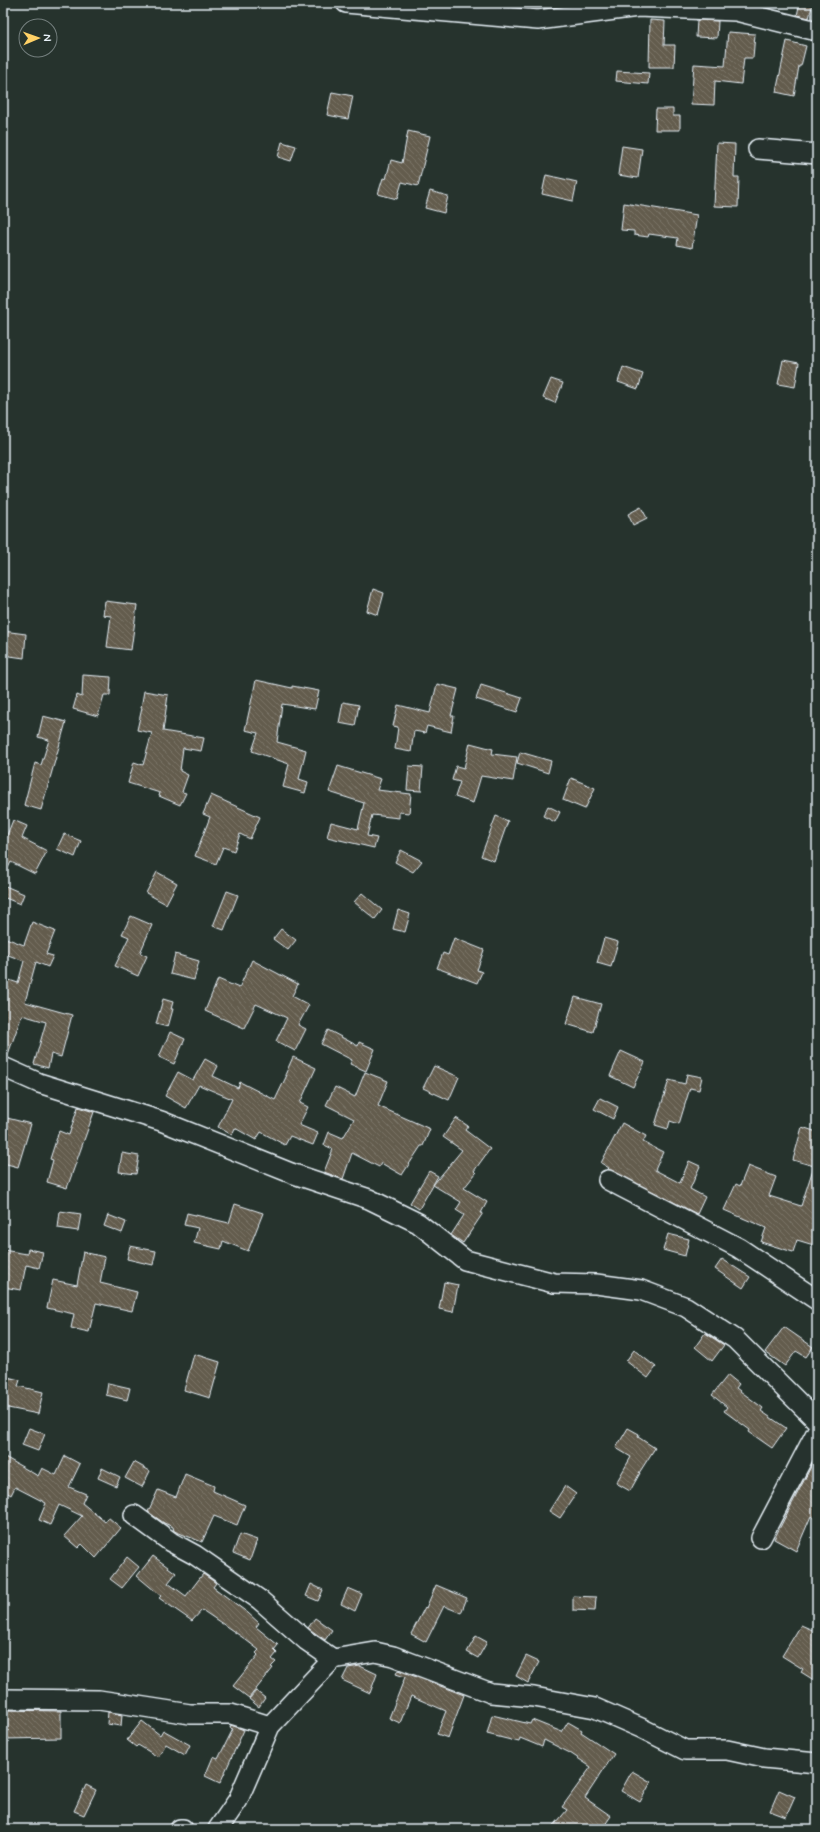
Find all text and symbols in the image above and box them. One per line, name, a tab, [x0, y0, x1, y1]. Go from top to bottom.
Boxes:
north arrow	[18, 18, 58, 58]
text: N	[40, 34, 54, 42]

